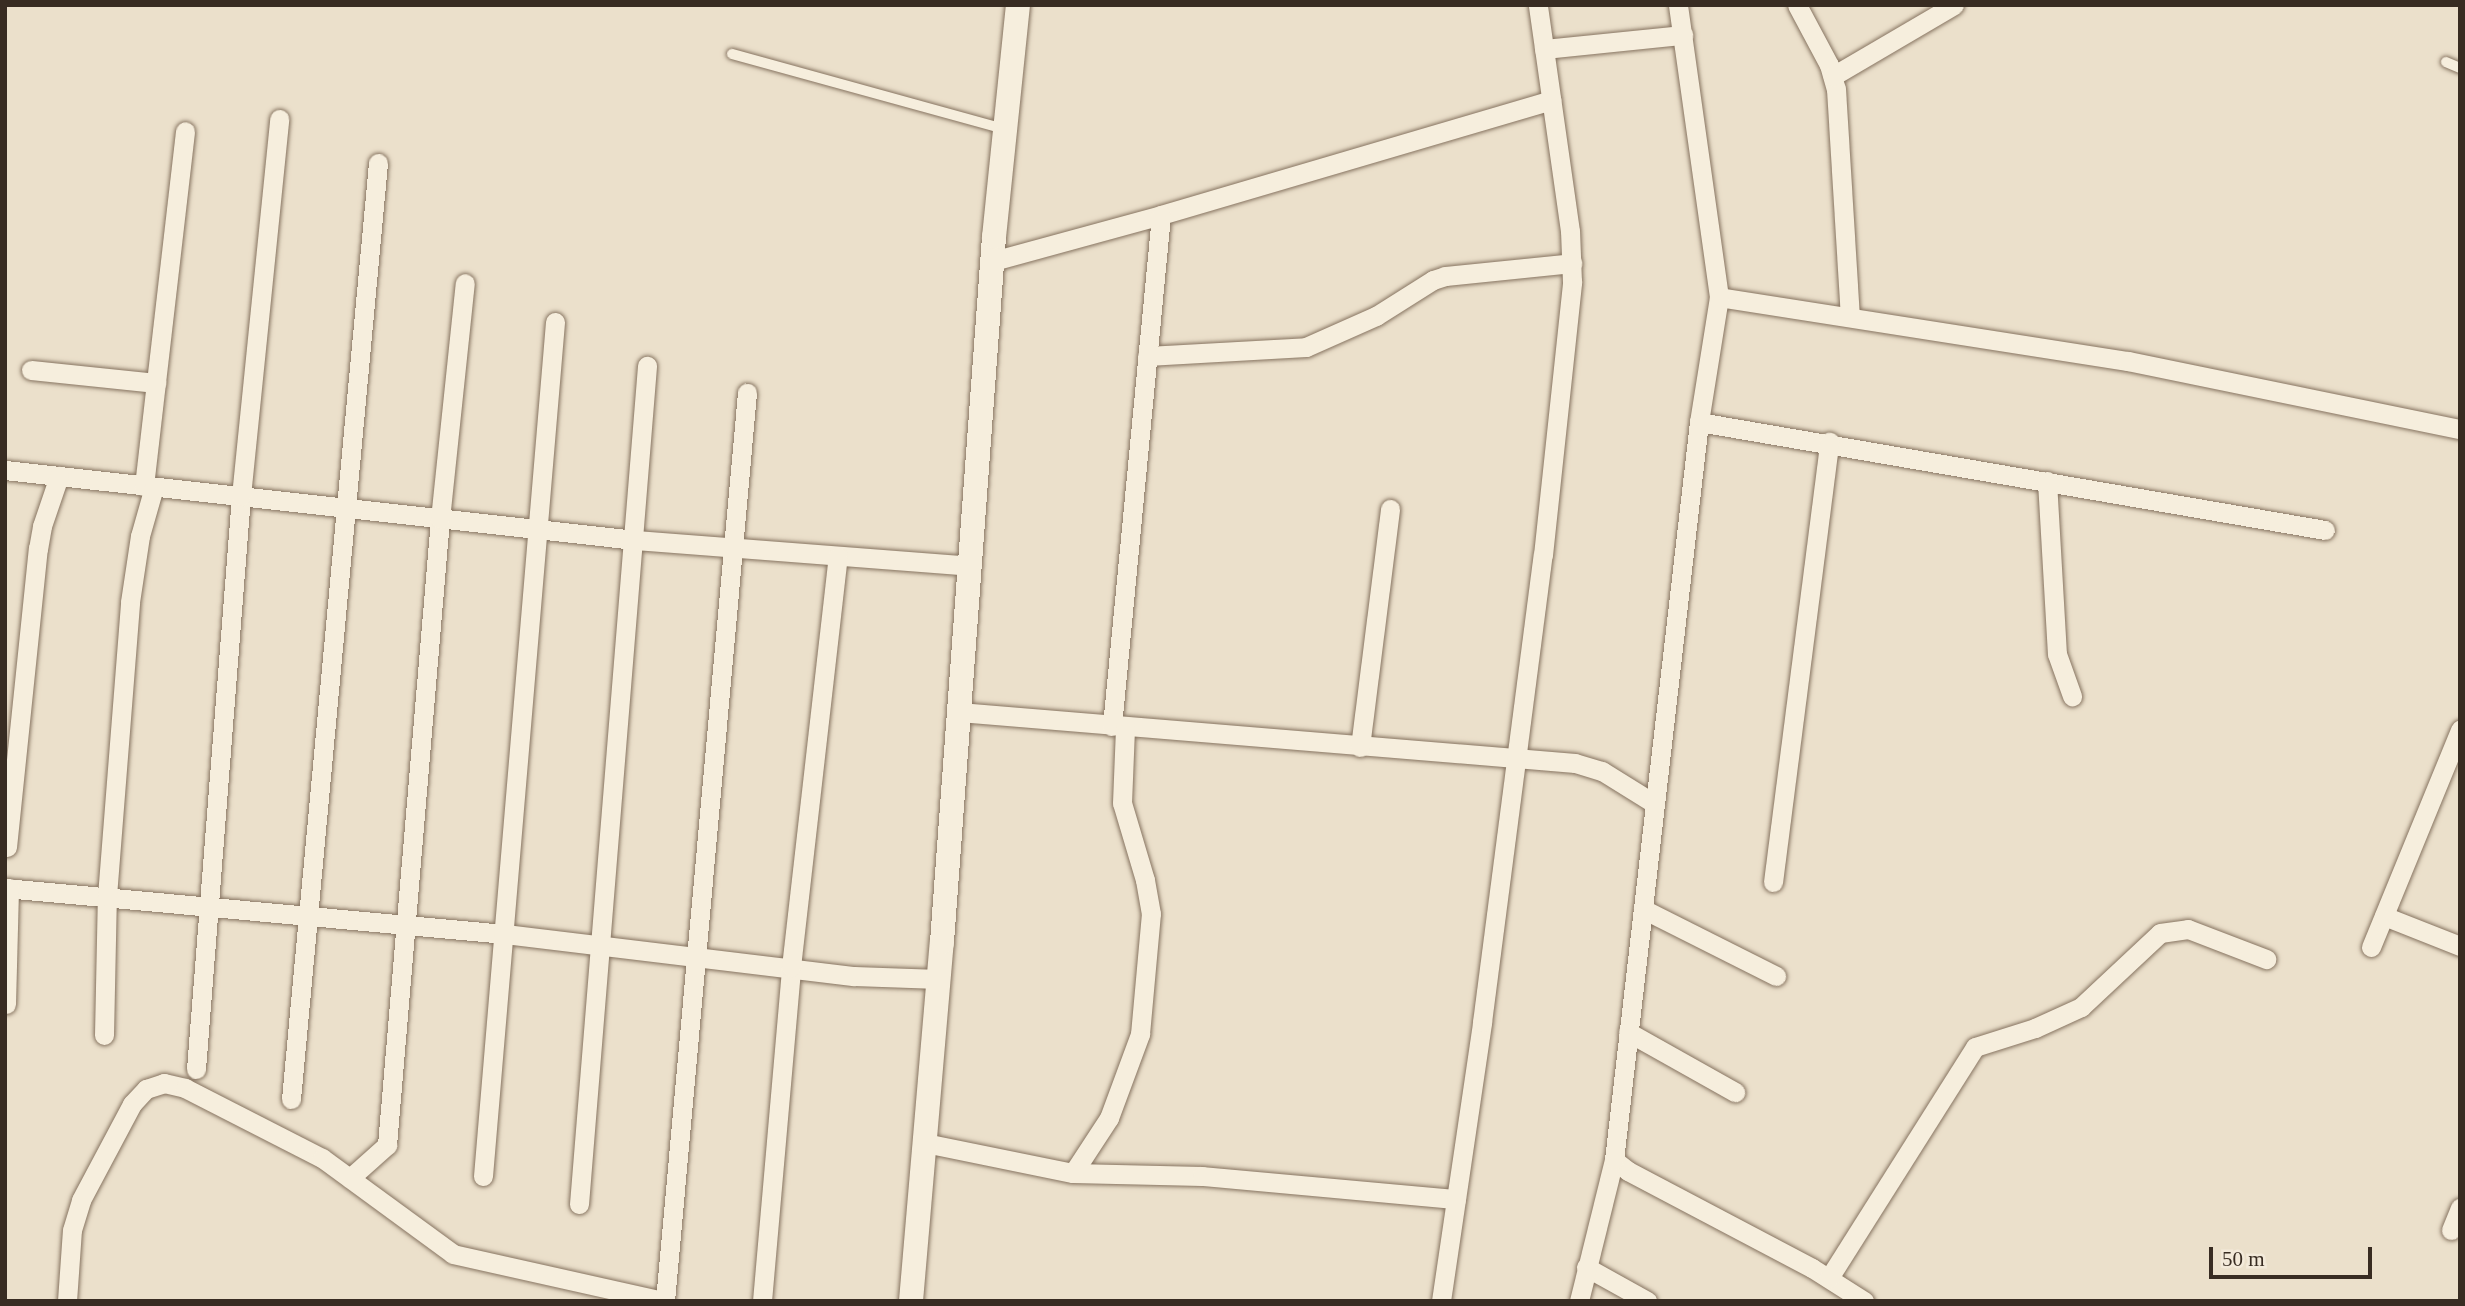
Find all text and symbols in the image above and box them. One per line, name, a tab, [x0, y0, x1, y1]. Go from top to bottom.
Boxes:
scale bar	[2213, 1232, 2376, 1276]
text: 50 m	[2222, 1247, 2265, 1271]

